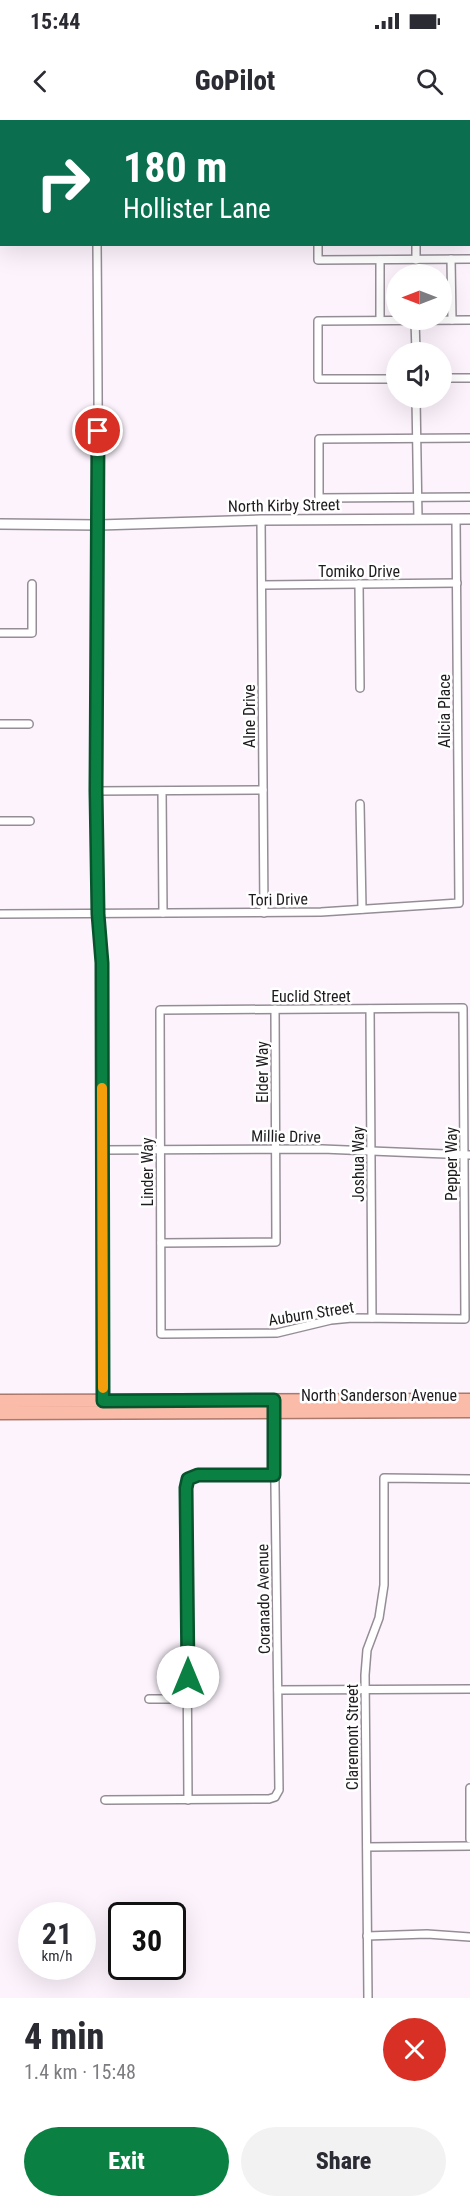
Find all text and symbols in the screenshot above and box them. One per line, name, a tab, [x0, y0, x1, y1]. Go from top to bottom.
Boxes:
text: 15:44	[30, 9, 81, 34]
icon: back	[24, 65, 57, 98]
text: GoPilot	[195, 65, 275, 97]
icon: search	[413, 65, 446, 98]
text: 180 m	[123, 143, 228, 192]
icon: right	[24, 144, 102, 222]
text: Hollister Lane	[123, 193, 271, 225]
north arrow	[386, 264, 452, 330]
map controls	[386, 264, 452, 408]
button: sound	[386, 342, 452, 408]
pin	[72, 405, 123, 456]
icon: arrive	[81, 414, 114, 447]
street label: North Kirby Street	[228, 495, 341, 516]
street label: Tomiko Drive	[318, 562, 400, 581]
street label: Alicia Place	[435, 674, 454, 748]
street label: Alne Drive	[240, 684, 259, 748]
street label: Tori Drive	[248, 889, 308, 910]
street label: Euclid Street	[271, 987, 351, 1006]
street label: Elder Way	[253, 1041, 272, 1103]
street label: Millie Drive	[251, 1126, 321, 1147]
street label: Joshua Way	[349, 1126, 368, 1202]
street label: Pepper Way	[442, 1127, 461, 1201]
street label: Linder Way	[138, 1137, 157, 1207]
street label: Auburn Street	[267, 1297, 355, 1330]
street label: North Sanderson Avenue	[301, 1386, 457, 1405]
street label: Coranado Avenue	[253, 1544, 274, 1654]
position arrow	[156, 1645, 220, 1709]
street label: Claremont Street	[343, 1684, 362, 1790]
speed limit sign: 30	[108, 1902, 186, 1980]
text: 21	[42, 1916, 72, 1951]
text: km/h	[42, 1947, 72, 1965]
text: 4 min	[24, 2016, 104, 2058]
button: close	[383, 2018, 446, 2081]
text: 1.4 km · 15:48	[24, 2060, 136, 2084]
button: Exit	[24, 2127, 229, 2196]
button: Share	[241, 2127, 446, 2196]

